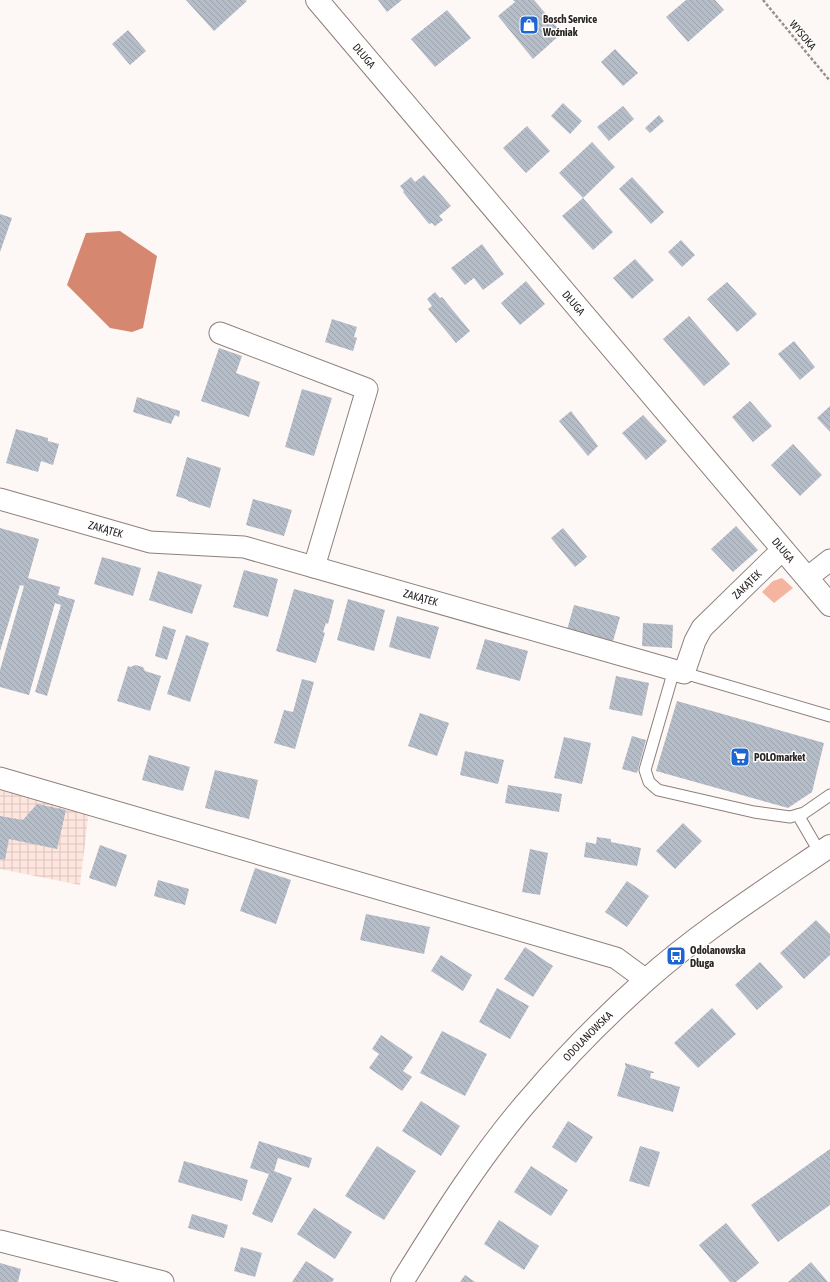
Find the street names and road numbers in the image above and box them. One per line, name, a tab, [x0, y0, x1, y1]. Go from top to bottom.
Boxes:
street label: WYSOKA	[787, 18, 819, 53]
street label: DŁUGA	[351, 41, 378, 71]
street label: DŁUGA	[560, 288, 588, 318]
street label: ZAKĄTEK	[87, 519, 125, 540]
street label: DŁUGA	[770, 535, 797, 565]
street label: ZAKĄTEK	[730, 567, 764, 601]
street label: ZAKĄTEK	[402, 587, 440, 608]
street label: ODOLANOWSKA	[561, 1008, 615, 1063]

